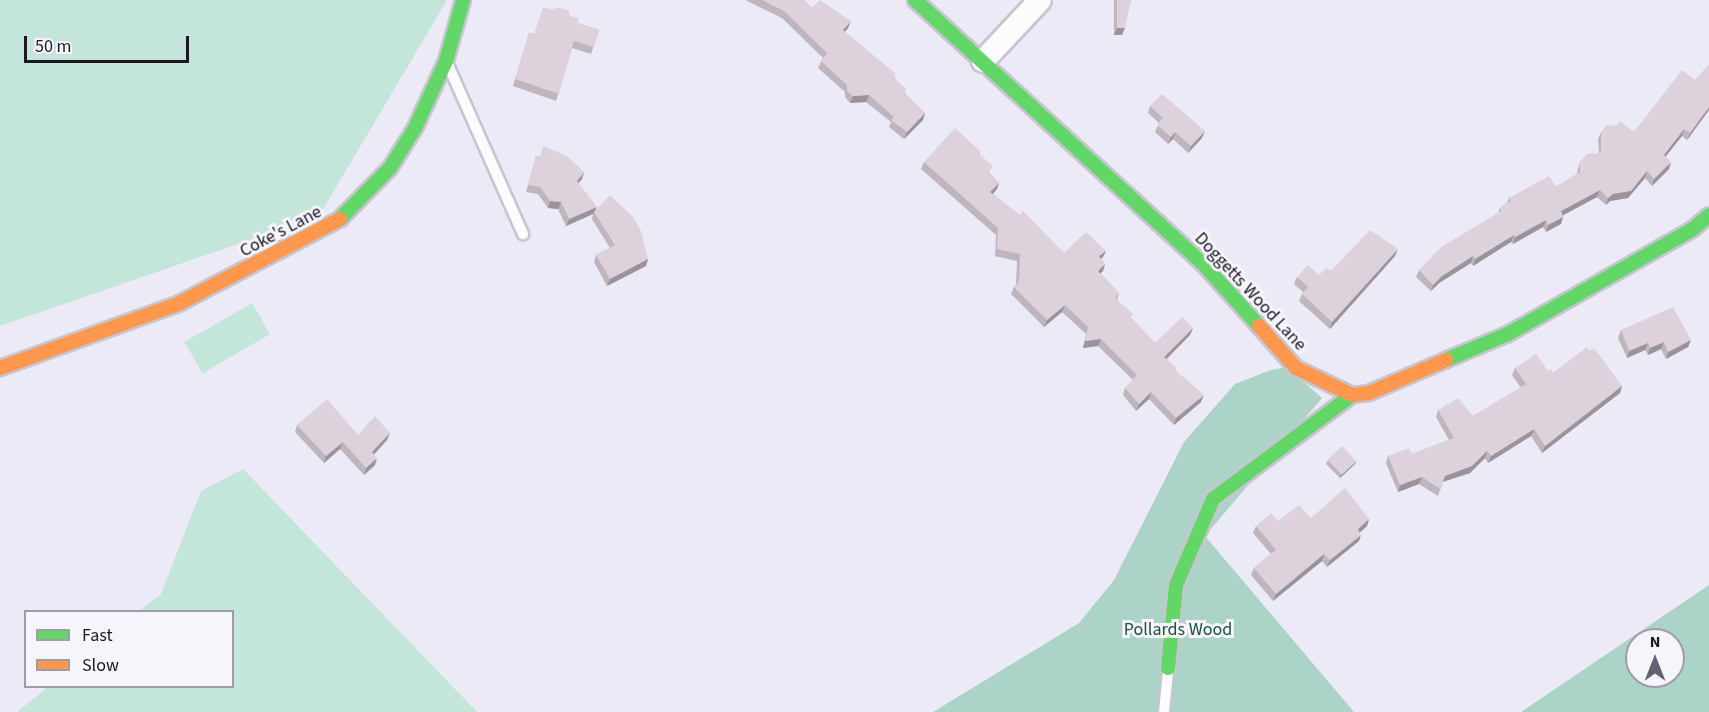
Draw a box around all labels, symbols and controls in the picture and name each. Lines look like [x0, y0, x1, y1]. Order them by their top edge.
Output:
scale bar [27, 24, 192, 62]
text: 50 m [35, 34, 71, 59]
street label: Coke's Lane [236, 201, 326, 263]
street label: Doggetts Wood Lane [1190, 228, 1310, 356]
legend [24, 610, 234, 688]
park label: Pollards Wood [1124, 619, 1232, 641]
text: Fast [82, 623, 113, 648]
north arrow [1625, 628, 1685, 688]
text: N [1650, 631, 1660, 653]
text: Slow [82, 653, 119, 678]

